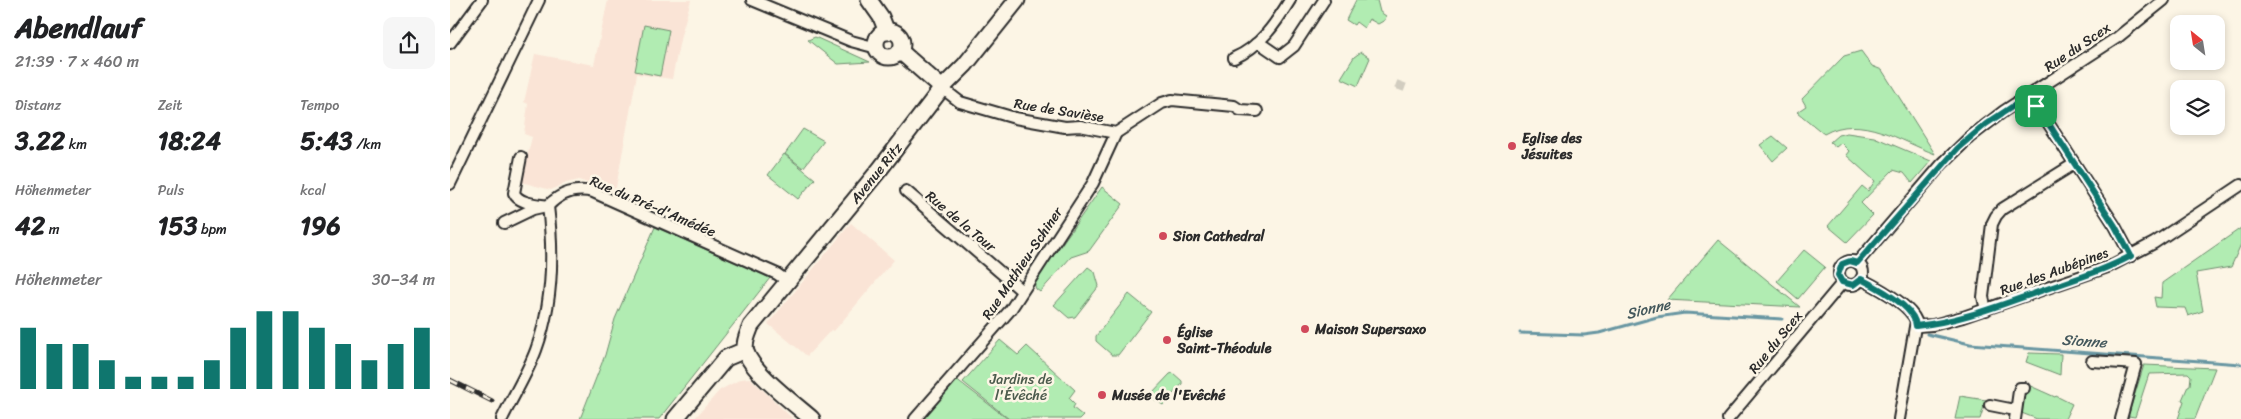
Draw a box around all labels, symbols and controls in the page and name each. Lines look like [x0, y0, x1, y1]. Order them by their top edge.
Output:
text: Abendlauf [15, 3, 142, 52]
street label: Rue du Scex [2039, 15, 2116, 79]
north arrow [2170, 15, 2225, 70]
map controls [2170, 15, 2225, 135]
button: share [383, 17, 435, 69]
text: 21:39 · 7 × 460 m [15, 47, 139, 76]
button: layers [2170, 80, 2225, 135]
pin [2015, 85, 2057, 127]
street label: Rue de Savièse [1012, 91, 1106, 130]
icon: arrive [2022, 92, 2050, 120]
text: Distanz [15, 93, 61, 118]
text: Zeit [158, 93, 182, 118]
text: Tempo [300, 93, 339, 118]
text: 3.22 [15, 118, 65, 163]
text: 18:24 [158, 118, 221, 163]
text: 5:43 [300, 118, 353, 163]
place label: Eglise des Jésuites [1521, 126, 1582, 167]
text: km [65, 132, 87, 157]
text: /km [353, 132, 381, 157]
street label: Avenue Ritz [843, 137, 909, 210]
marker: Eglise des Jésuites [1506, 140, 1518, 152]
street label: Rue du Pré-d'Amédée [586, 169, 720, 244]
text: Höhenmeter [15, 178, 91, 203]
text: Puls [158, 178, 184, 203]
text: kcal [300, 178, 326, 203]
street label: Rue de la Tour [920, 184, 1003, 259]
street label: Rue Mathieu-Schiner [975, 201, 1070, 325]
text: 42 [15, 203, 45, 248]
text: 153 [158, 203, 197, 248]
text: 196 [300, 203, 341, 248]
text: m [45, 217, 59, 242]
text: bpm [197, 217, 227, 242]
place label: Sion Cathedral [1172, 224, 1266, 249]
marker: Sion Cathedral [1157, 230, 1169, 242]
street label: Rue des Aubépines [1996, 240, 2112, 303]
text: Höhenmeter [15, 265, 101, 294]
text: 30–34 m [372, 265, 435, 294]
water label: Sionne [1623, 291, 1674, 327]
street label: Rue du Scex [1742, 304, 1809, 380]
place label: Maison Supersaxo [1314, 317, 1427, 342]
place label: Église Saint-Théodule [1176, 320, 1272, 361]
marker: Maison Supersaxo [1299, 323, 1311, 335]
water label: Sionne [2061, 326, 2109, 356]
marker: Église Saint-Théodule [1161, 334, 1173, 346]
park label: Jardins de l'Évêché [989, 367, 1052, 408]
place label: Musée de l'Evêché [1111, 383, 1226, 408]
marker: Musée de l'Evêché [1096, 389, 1108, 401]

